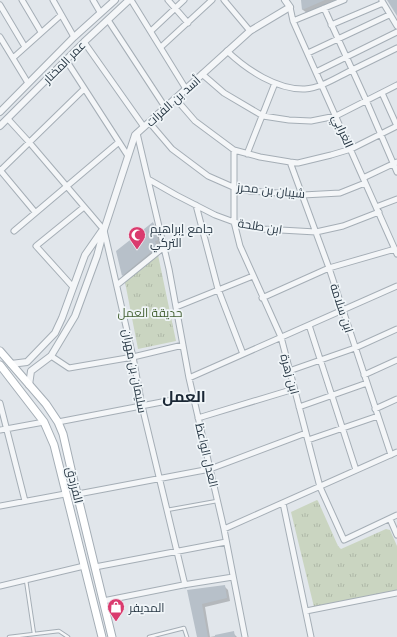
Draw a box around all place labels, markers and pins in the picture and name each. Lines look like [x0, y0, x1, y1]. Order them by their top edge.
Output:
place label: جامع إبراهيم التركي [150, 221, 213, 253]
mosque icon: جامع إبراهيم التركي [127, 225, 147, 250]
shop icon: المديفر [106, 597, 126, 622]
place label: المديفر [128, 600, 165, 615]

